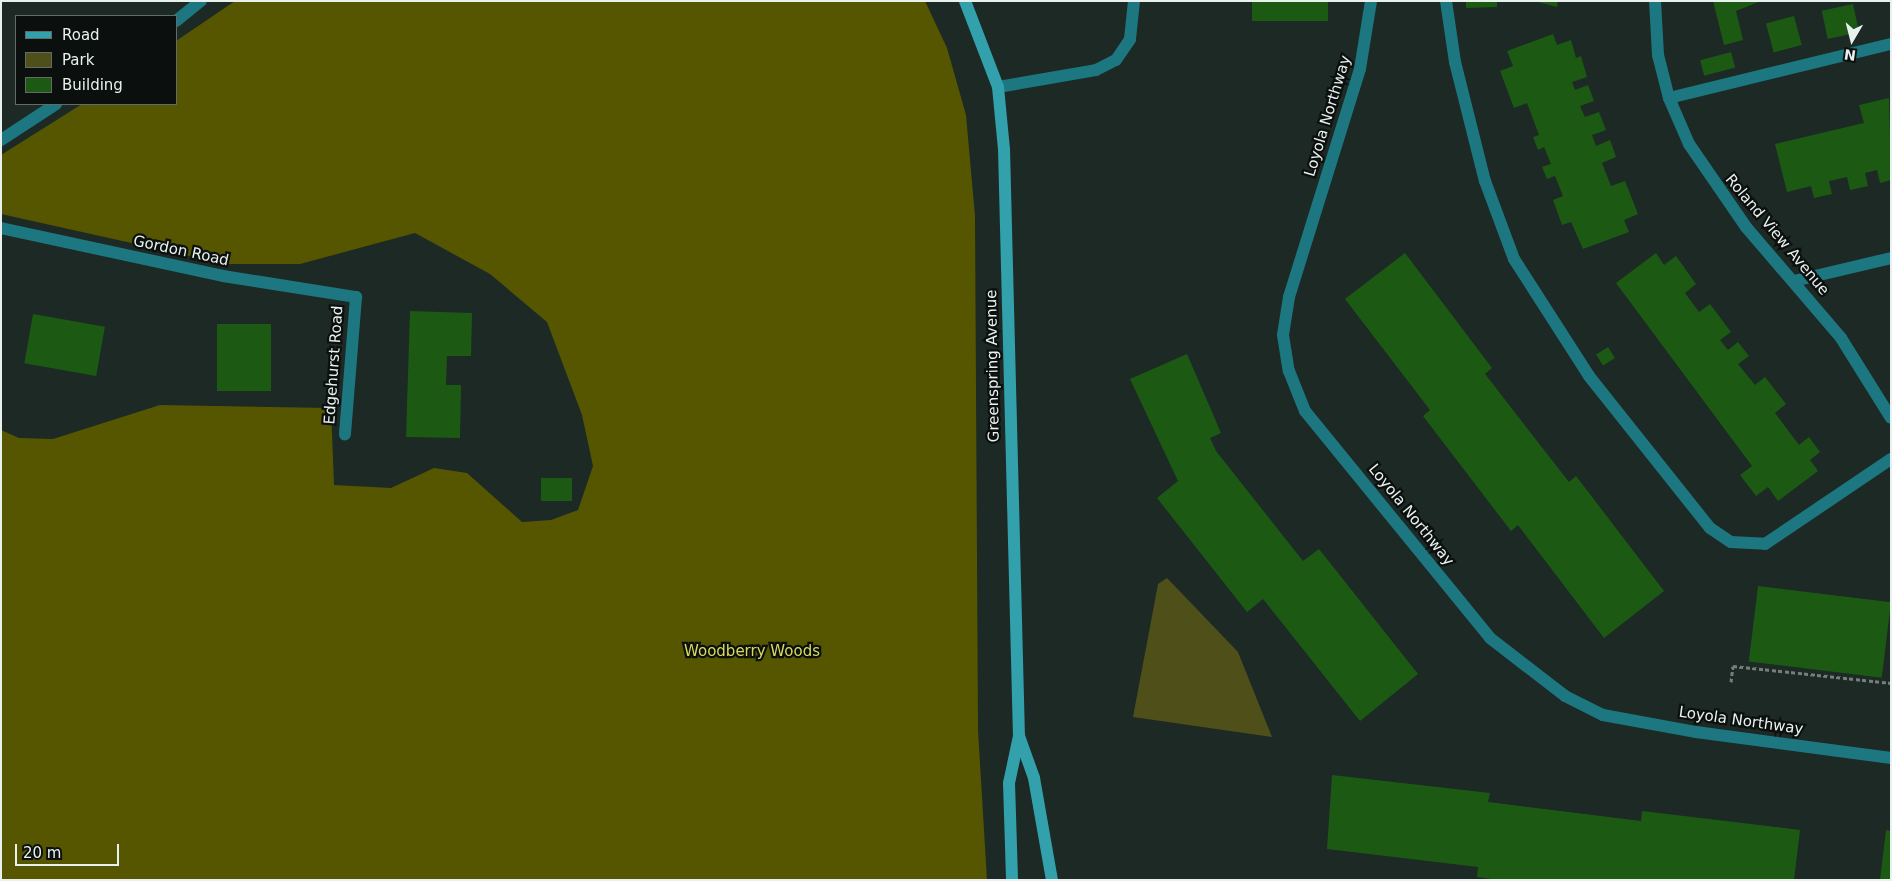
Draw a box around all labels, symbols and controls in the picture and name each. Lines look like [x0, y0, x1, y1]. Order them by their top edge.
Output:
legend [15, 15, 178, 105]
north arrow [1827, 15, 1877, 65]
text: Road [62, 26, 100, 44]
text: N [1843, 46, 1857, 64]
text: Park [62, 51, 94, 69]
street label: Loyola Northway [1301, 53, 1355, 179]
text: Building [62, 76, 123, 94]
street label: Roland View Avenue [1721, 171, 1833, 299]
street label: Gordon Road [132, 232, 230, 270]
street label: Greenspring Avenue [983, 290, 1003, 442]
street label: Edgehurst Road [321, 305, 347, 425]
street label: Loyola Northway [1364, 460, 1458, 570]
park label: Woodberry Woods [684, 643, 820, 661]
street label: Loyola Northway [1677, 703, 1805, 739]
scale bar [18, 834, 121, 866]
text: 20 m [23, 844, 61, 862]

